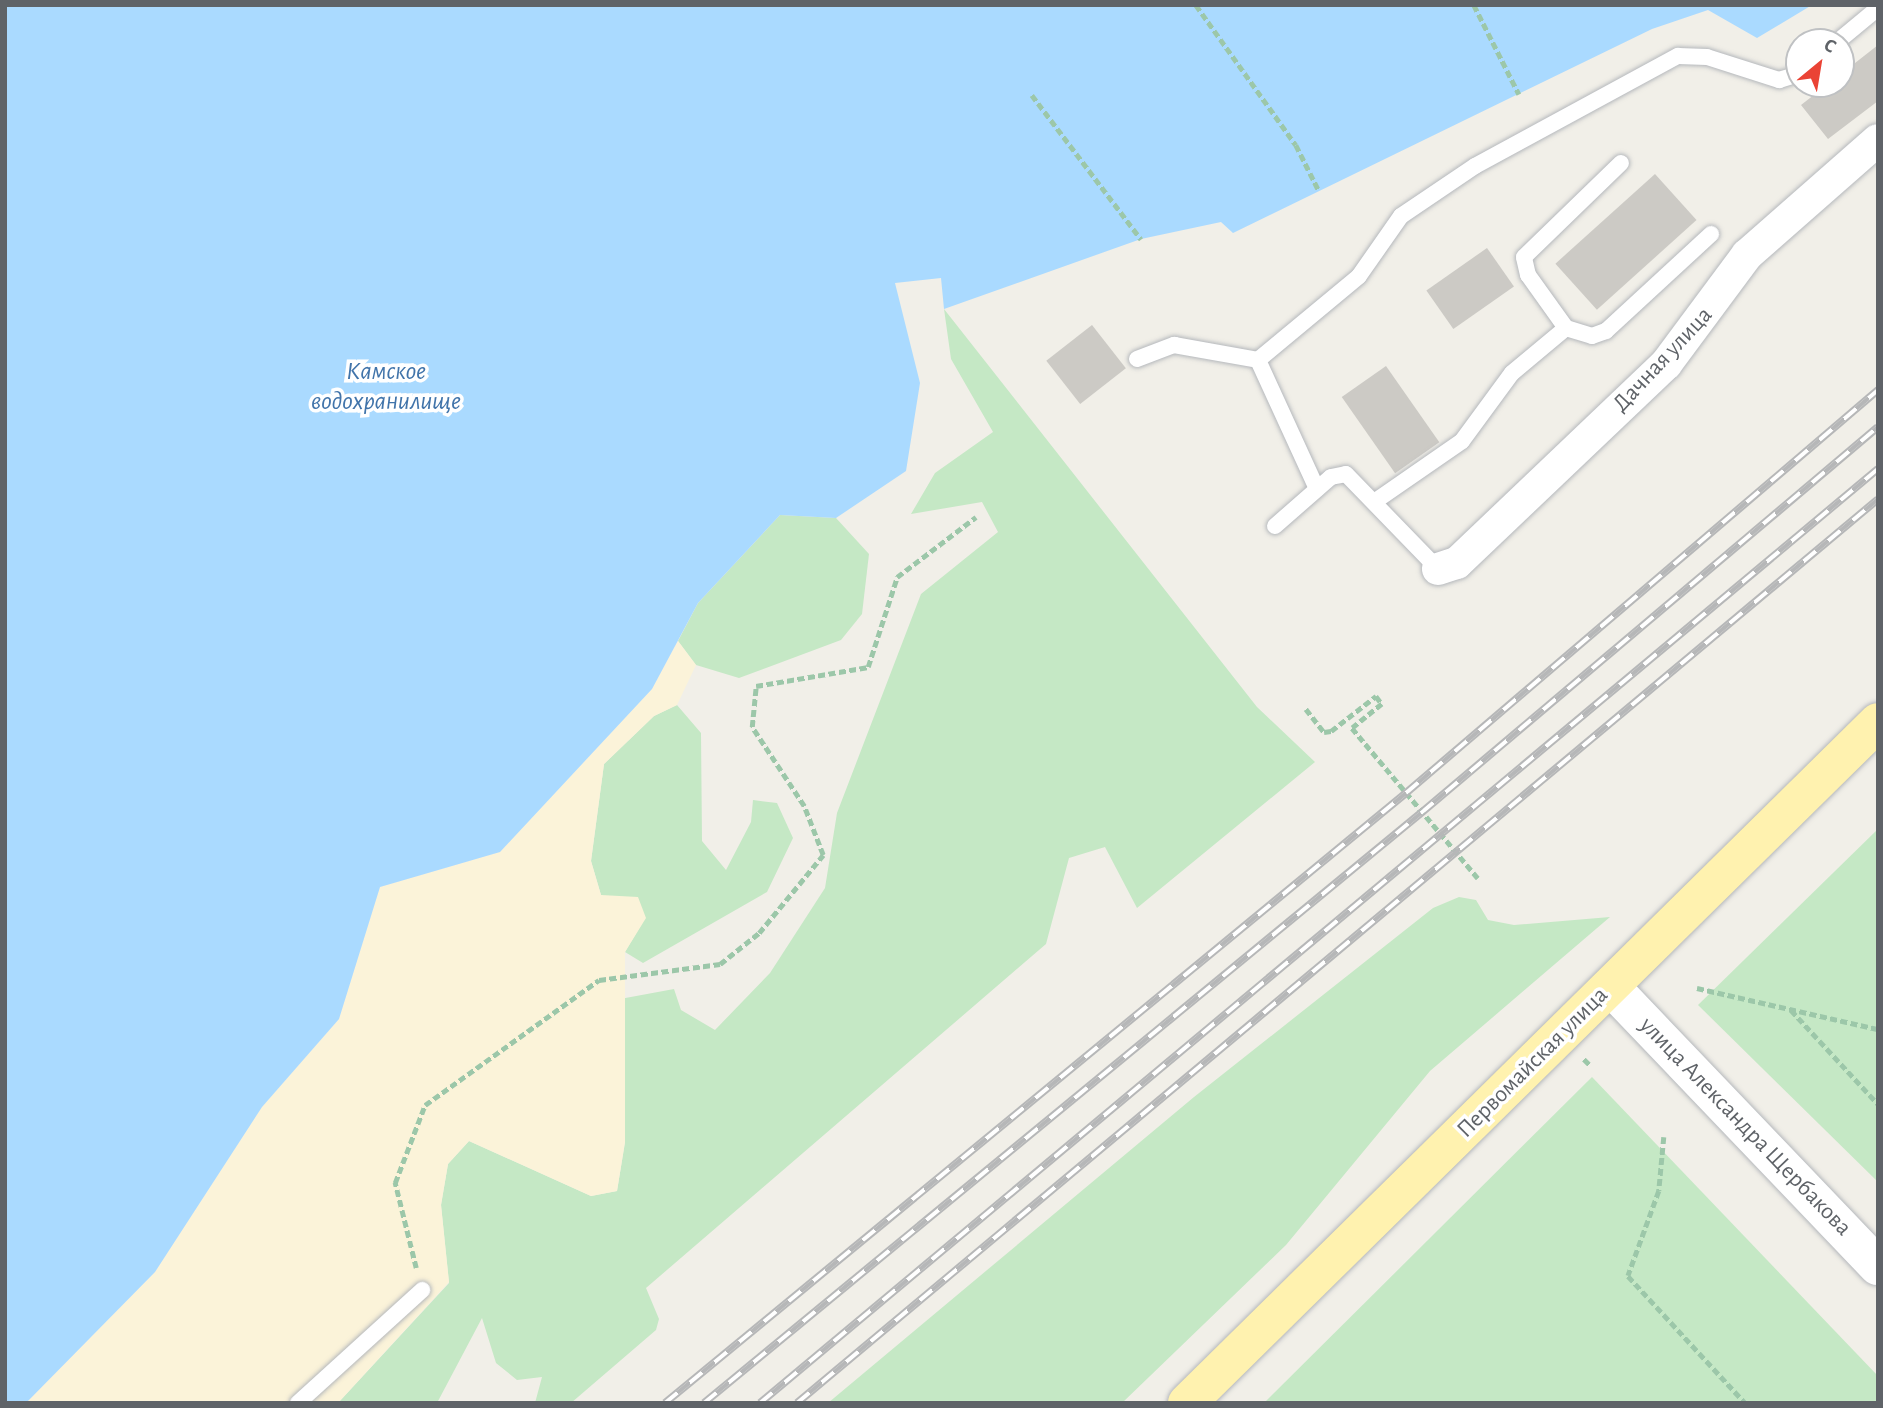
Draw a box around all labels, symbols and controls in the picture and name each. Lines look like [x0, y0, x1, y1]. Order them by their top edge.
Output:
north arrow [1785, 28, 1855, 98]
text: С [1820, 35, 1839, 57]
street label: Дачная улица [1607, 301, 1719, 419]
water label: Камское водохранилище [311, 356, 461, 418]
street label: Первомайская улица [1451, 981, 1615, 1145]
street label: улица Александра Щербакова [1633, 1012, 1857, 1242]

